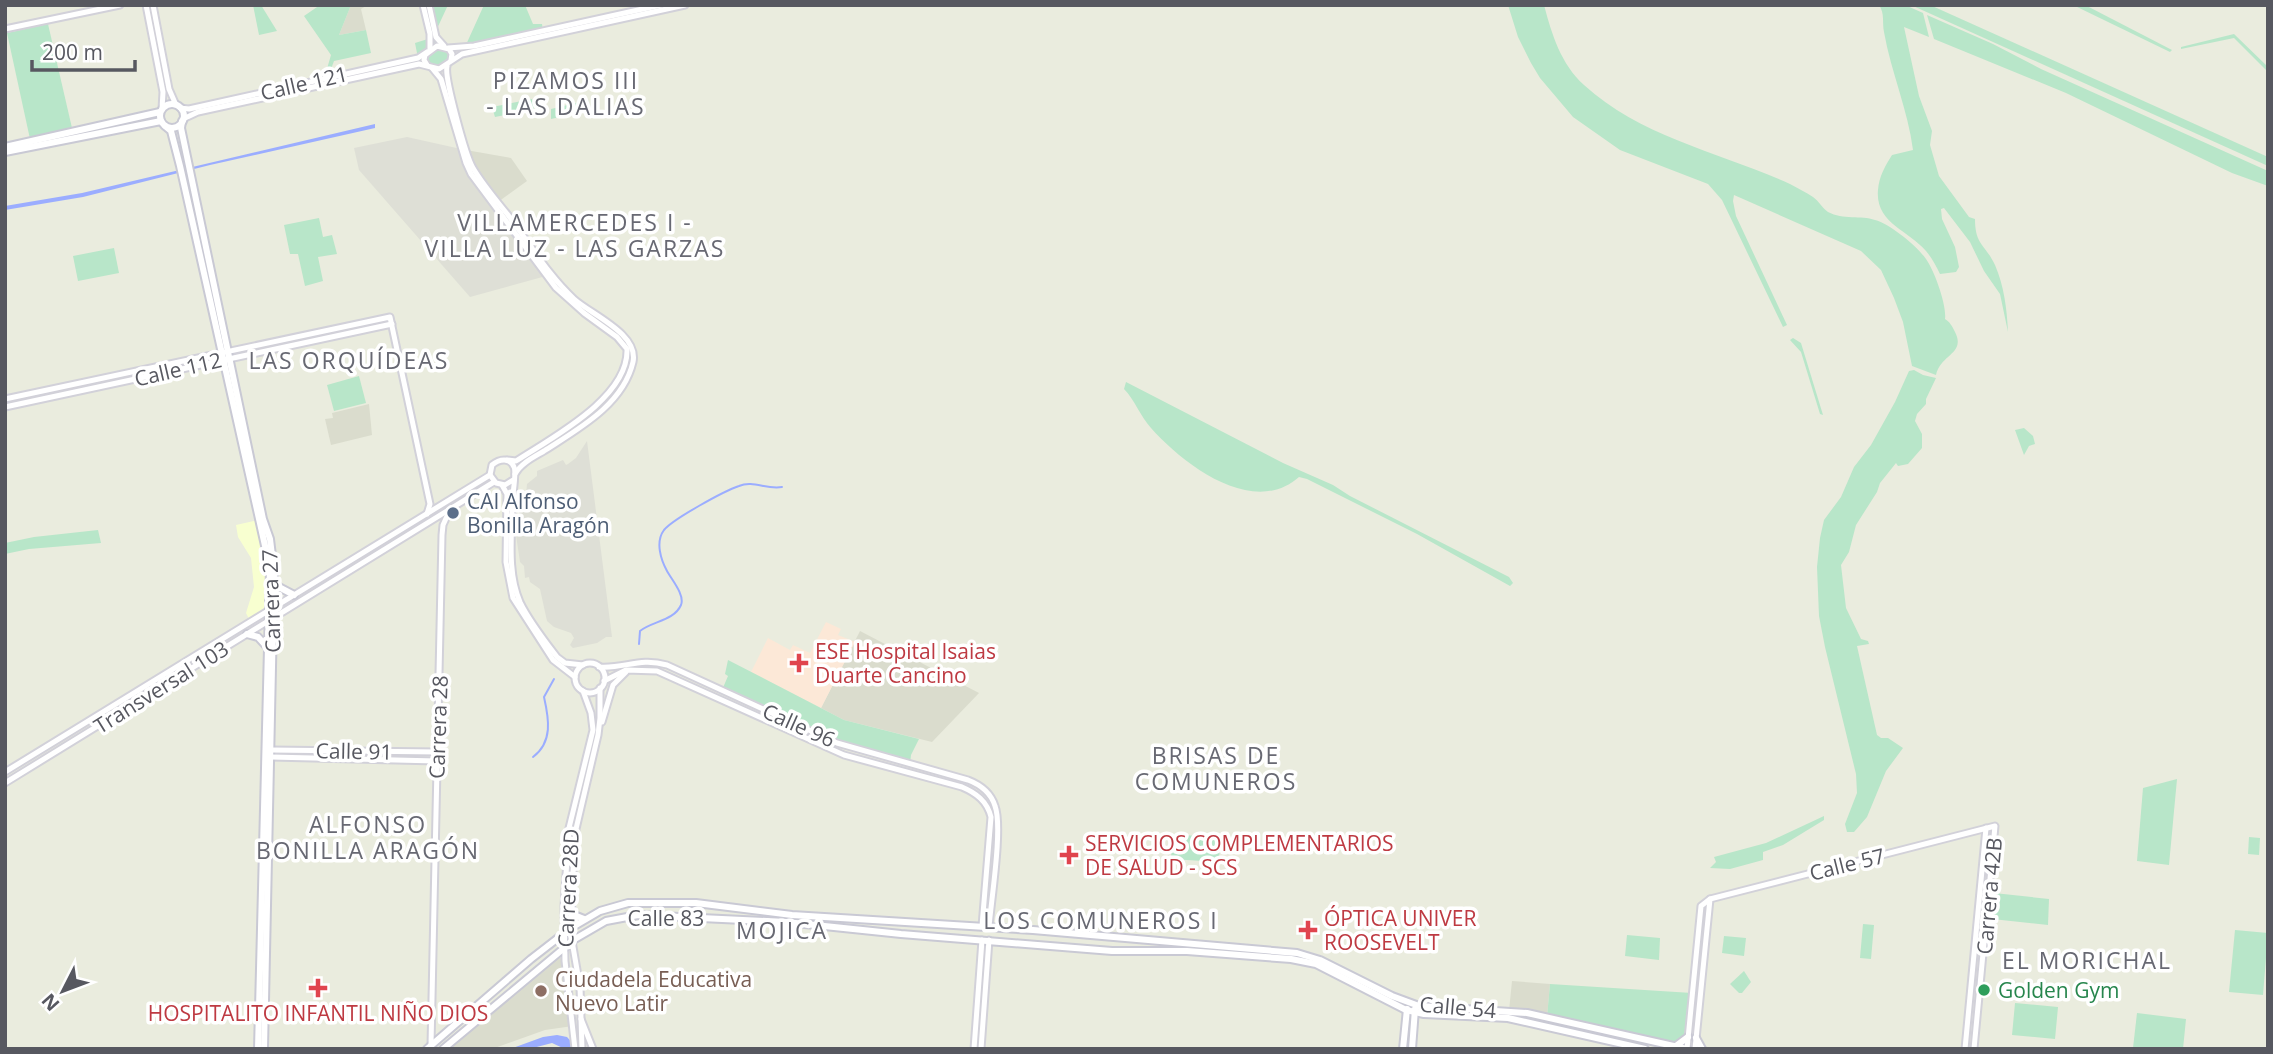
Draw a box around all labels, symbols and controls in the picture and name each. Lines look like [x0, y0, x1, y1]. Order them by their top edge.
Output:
scale bar [32, 28, 135, 72]
text: 200 m [42, 38, 103, 66]
street label: Calle 121 [258, 59, 350, 107]
district label: PIZAMOS III - LAS DALIAS [486, 64, 646, 122]
district label: VILLAMERCEDES I - VILLA LUZ - LAS GARZAS [425, 206, 725, 264]
district label: LAS ORQUÍDEAS [249, 344, 449, 376]
street label: Calle 112 [132, 345, 224, 393]
place label: CAI Alfonso Bonilla Aragón [467, 487, 610, 539]
marker: CAI Alfonso Bonilla Aragón [445, 505, 461, 521]
street label: Carrera 27 [255, 549, 287, 653]
street label: Transversal 103 [88, 634, 234, 740]
place label: ESE Hospital Isaias Duarte Cancino [815, 637, 996, 689]
marker: ESE Hospital Isaias Duarte Cancino [789, 653, 809, 673]
street label: Carrera 28 [422, 675, 454, 779]
street label: Calle 96 [758, 697, 840, 753]
street label: Calle 91 [315, 736, 393, 766]
district label: BRISAS DE COMUNEROS [1135, 739, 1297, 797]
district label: ALFONSO BONILLA ARAGÓN [256, 808, 480, 866]
street label: Carrera 28D [551, 828, 585, 948]
place label: SERVICIOS COMPLEMENTARIOS DE SALUD - SCS [1085, 829, 1394, 881]
street label: Carrera 42B [1970, 836, 2008, 956]
street label: Calle 57 [1806, 841, 1888, 887]
marker: SERVICIOS COMPLEMENTARIOS DE SALUD - SCS [1059, 845, 1079, 865]
street label: Calle 83 [628, 904, 704, 932]
district label: LOS COMUNEROS I [983, 904, 1219, 936]
place label: ÓPTICA UNIVER ROOSEVELT [1324, 904, 1477, 956]
district label: MOJICA [736, 914, 828, 946]
marker: ÓPTICA UNIVER ROOSEVELT [1298, 920, 1318, 940]
district label: EL MORICHAL [2002, 944, 2172, 976]
north arrow [28, 956, 98, 1026]
place label: Ciudadela Educativa Nuevo Latir [555, 965, 752, 1017]
place label: Golden Gym [1998, 976, 2119, 1004]
marker: HOSPITALITO INFANTIL NIÑO DIOS [308, 978, 328, 998]
marker: Golden Gym [1976, 982, 1992, 998]
marker: Ciudadela Educativa Nuevo Latir [533, 983, 549, 999]
text: N [36, 988, 65, 1017]
street label: Calle 54 [1419, 990, 1497, 1024]
place label: HOSPITALITO INFANTIL NIÑO DIOS [148, 999, 488, 1027]

